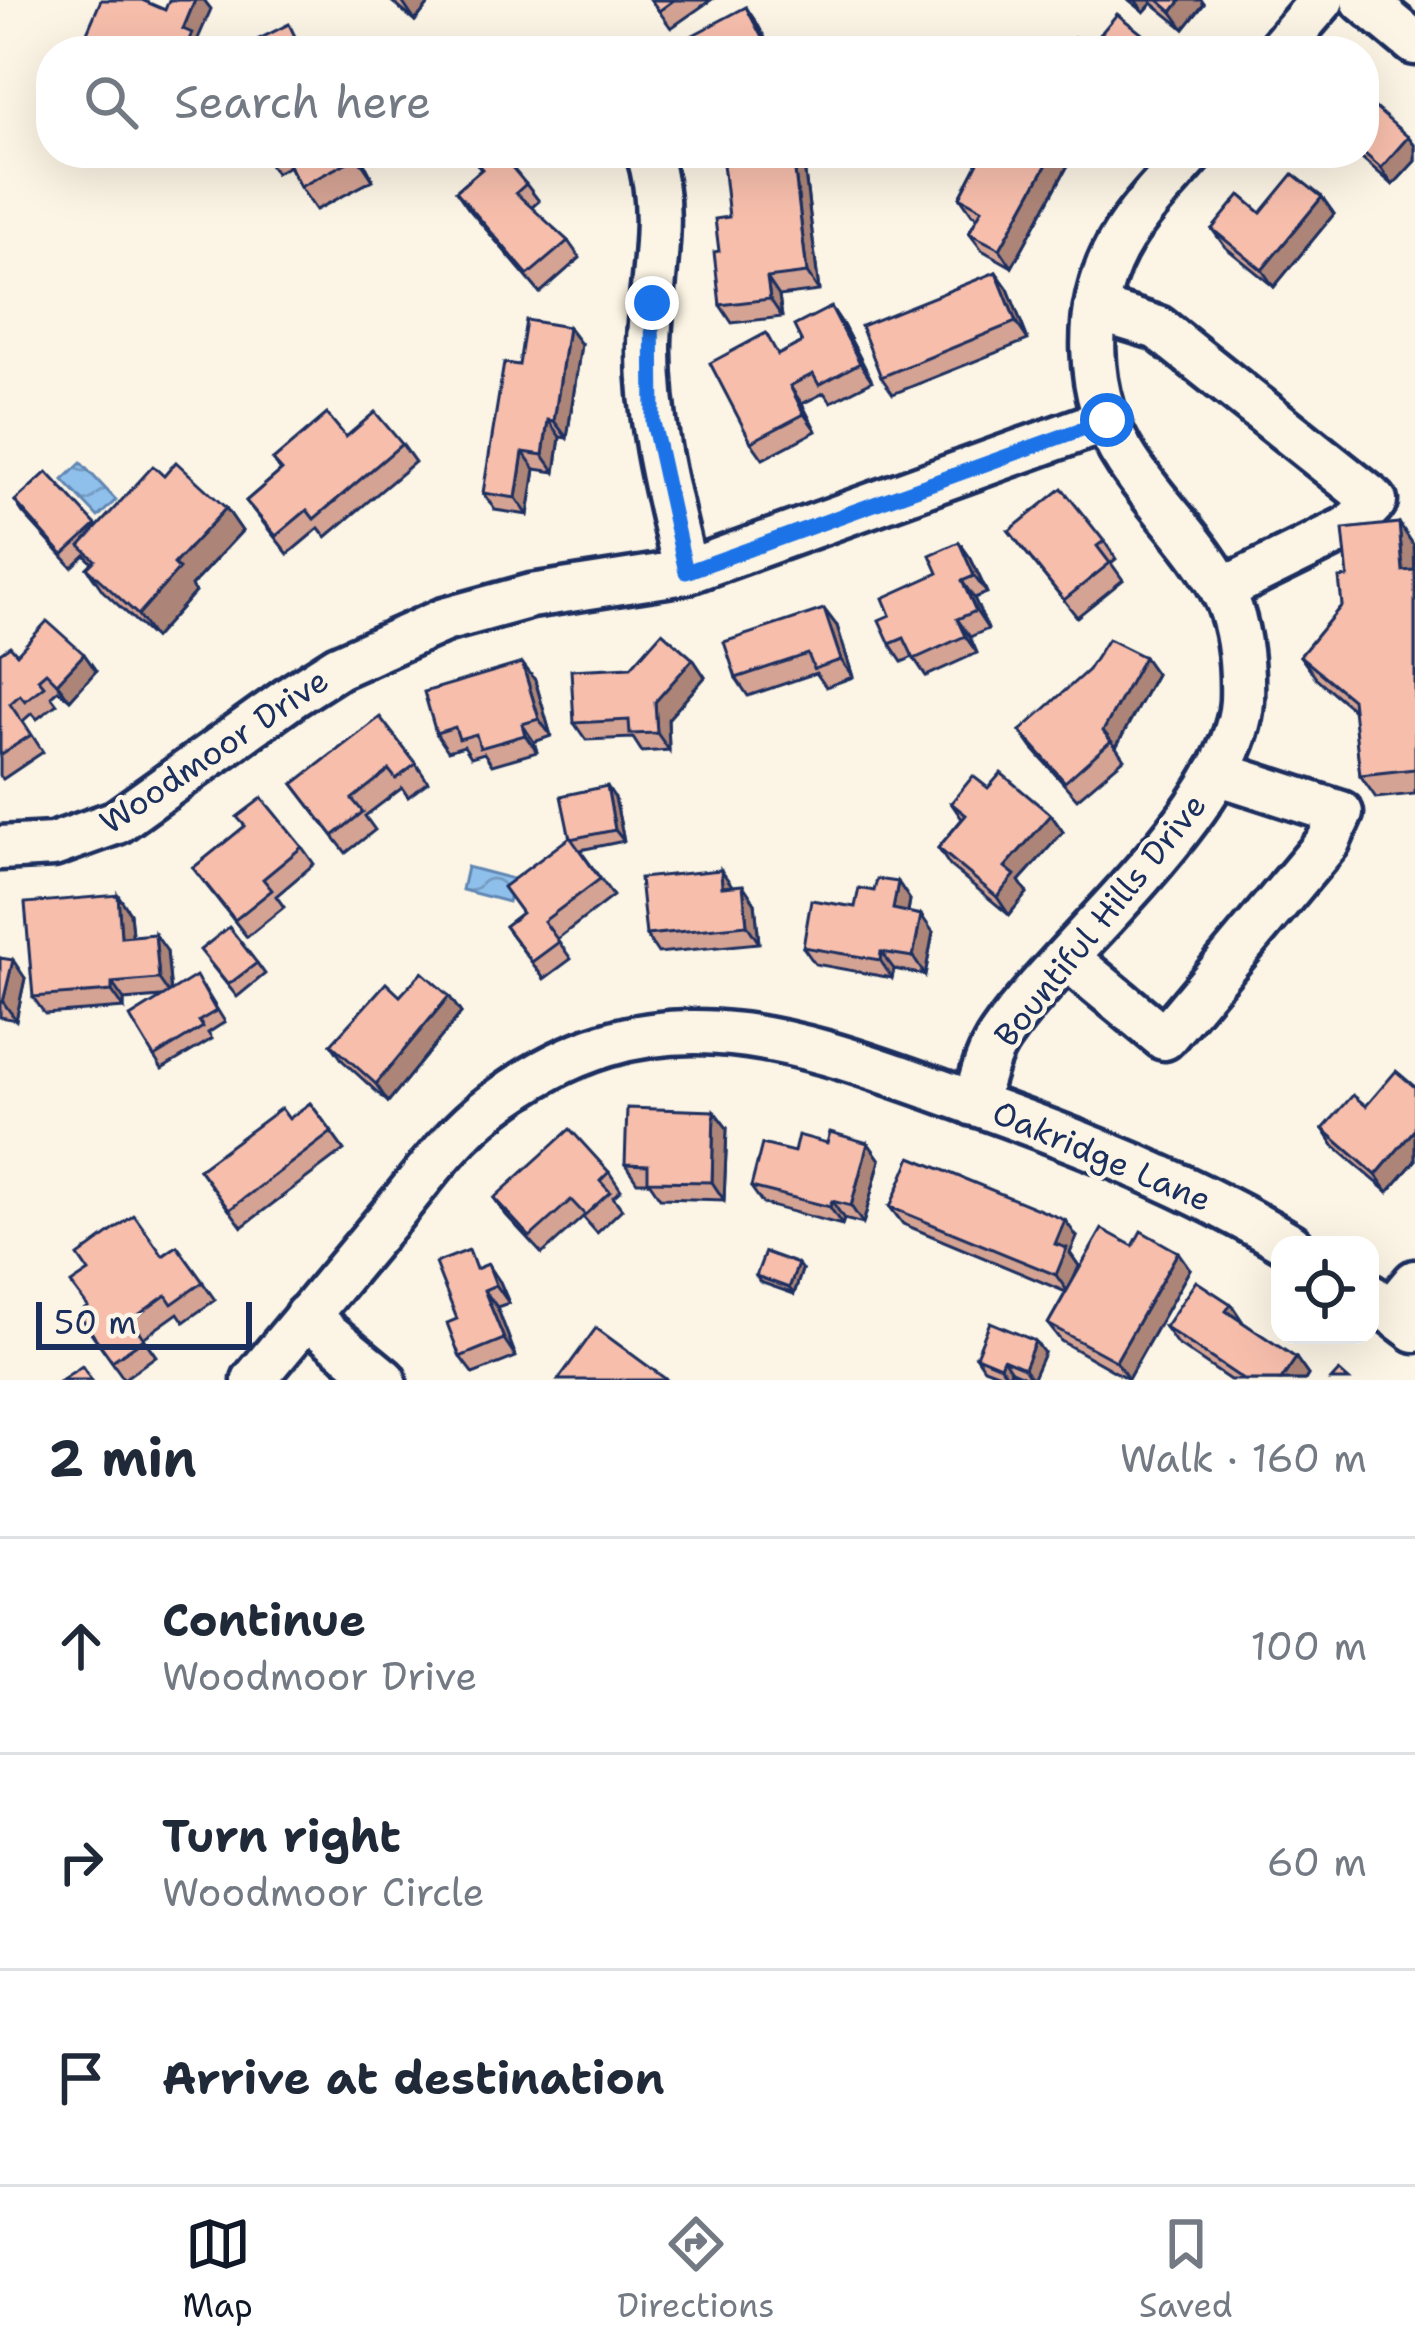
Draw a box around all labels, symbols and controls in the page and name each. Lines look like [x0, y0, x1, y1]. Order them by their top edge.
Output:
search box [36, 36, 1379, 168]
icon: search [78, 69, 144, 135]
text: Search here [174, 72, 431, 132]
route end [625, 276, 679, 330]
route start [1080, 393, 1134, 447]
street label: Woodmoor Drive [91, 658, 337, 844]
street label: Bountiful Hills Drive [984, 784, 1216, 1056]
street label: Oakridge Lane [986, 1090, 1218, 1222]
map controls [1271, 1236, 1379, 1344]
button: locate [1271, 1236, 1379, 1344]
scale bar [36, 1296, 252, 1349]
text: 50 m [54, 1300, 137, 1345]
text: 2 min [48, 1424, 197, 1492]
text: Walk · 160 m [1120, 1432, 1367, 1484]
text: Continue [162, 1590, 366, 1650]
icon: ahead [48, 1613, 114, 1679]
text: 100 m [1251, 1620, 1367, 1672]
text: Woodmoor Drive [162, 1650, 477, 1702]
text: Turn right [162, 1806, 401, 1866]
icon: right [48, 1829, 114, 1895]
text: 60 m [1267, 1836, 1367, 1888]
text: Woodmoor Circle [162, 1866, 484, 1918]
icon: arrive [48, 2045, 114, 2111]
text: Arrive at destination [162, 2048, 665, 2108]
tab: Map [182, 2211, 253, 2328]
tab: Directions [617, 2211, 775, 2328]
tab: Saved [1139, 2211, 1233, 2328]

